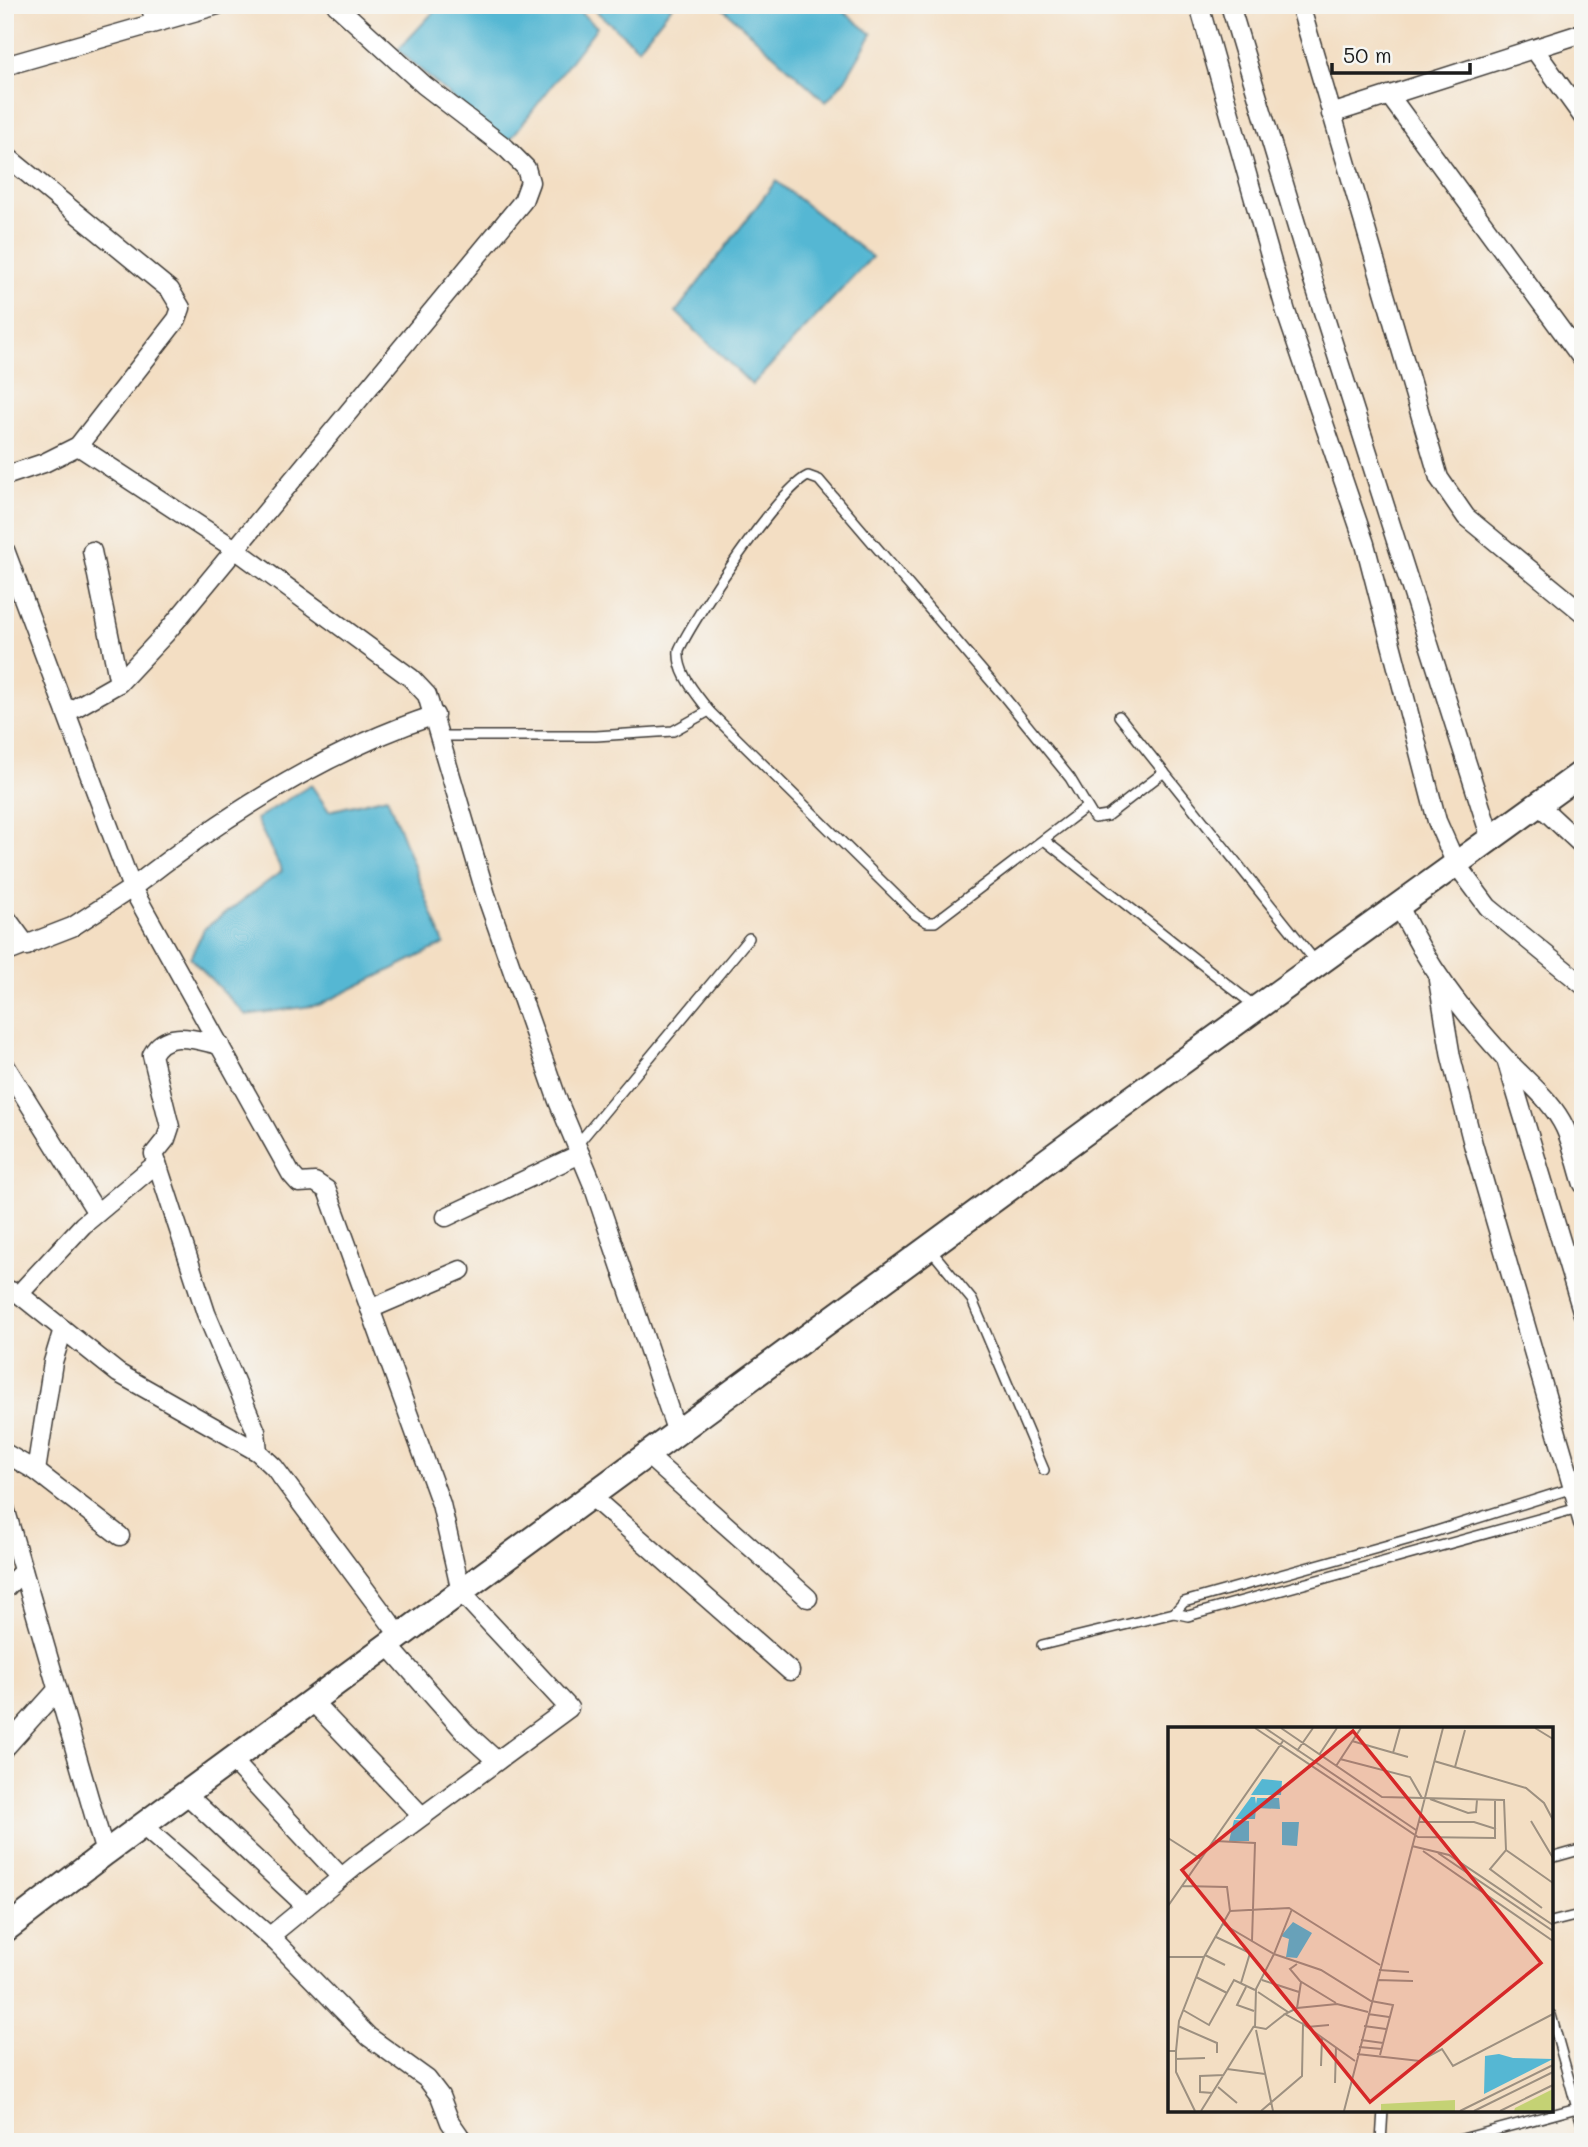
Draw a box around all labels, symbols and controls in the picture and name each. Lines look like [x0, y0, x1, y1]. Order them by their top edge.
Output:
scale bar [1332, 32, 1471, 76]
text: 50 m [1343, 41, 1392, 68]
inset map [1168, 1727, 1553, 2112]

